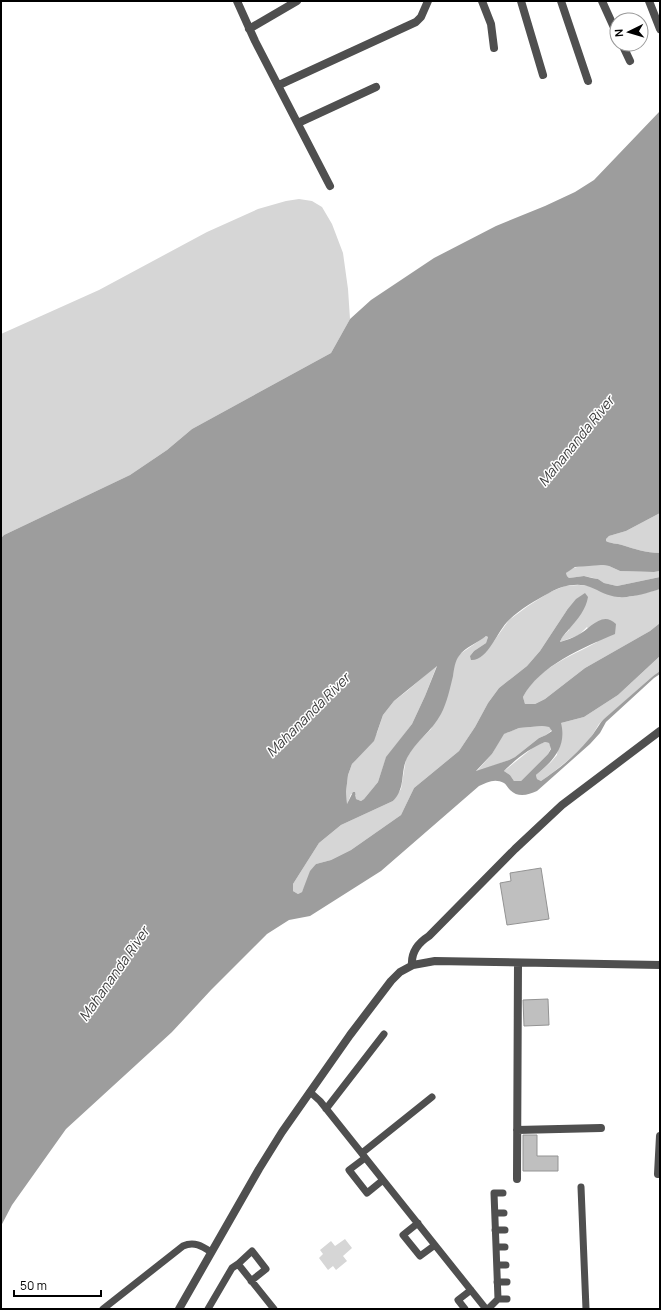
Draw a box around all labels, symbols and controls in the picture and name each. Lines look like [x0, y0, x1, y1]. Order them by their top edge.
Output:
north arrow [609, 12, 649, 52]
text: N [611, 28, 626, 38]
water label: Mahananda River [533, 390, 619, 490]
water label: Mahananda River [262, 667, 355, 761]
water label: Mahananda River [74, 921, 154, 1025]
scale bar [14, 1272, 101, 1298]
text: 50 m [20, 1277, 47, 1294]

